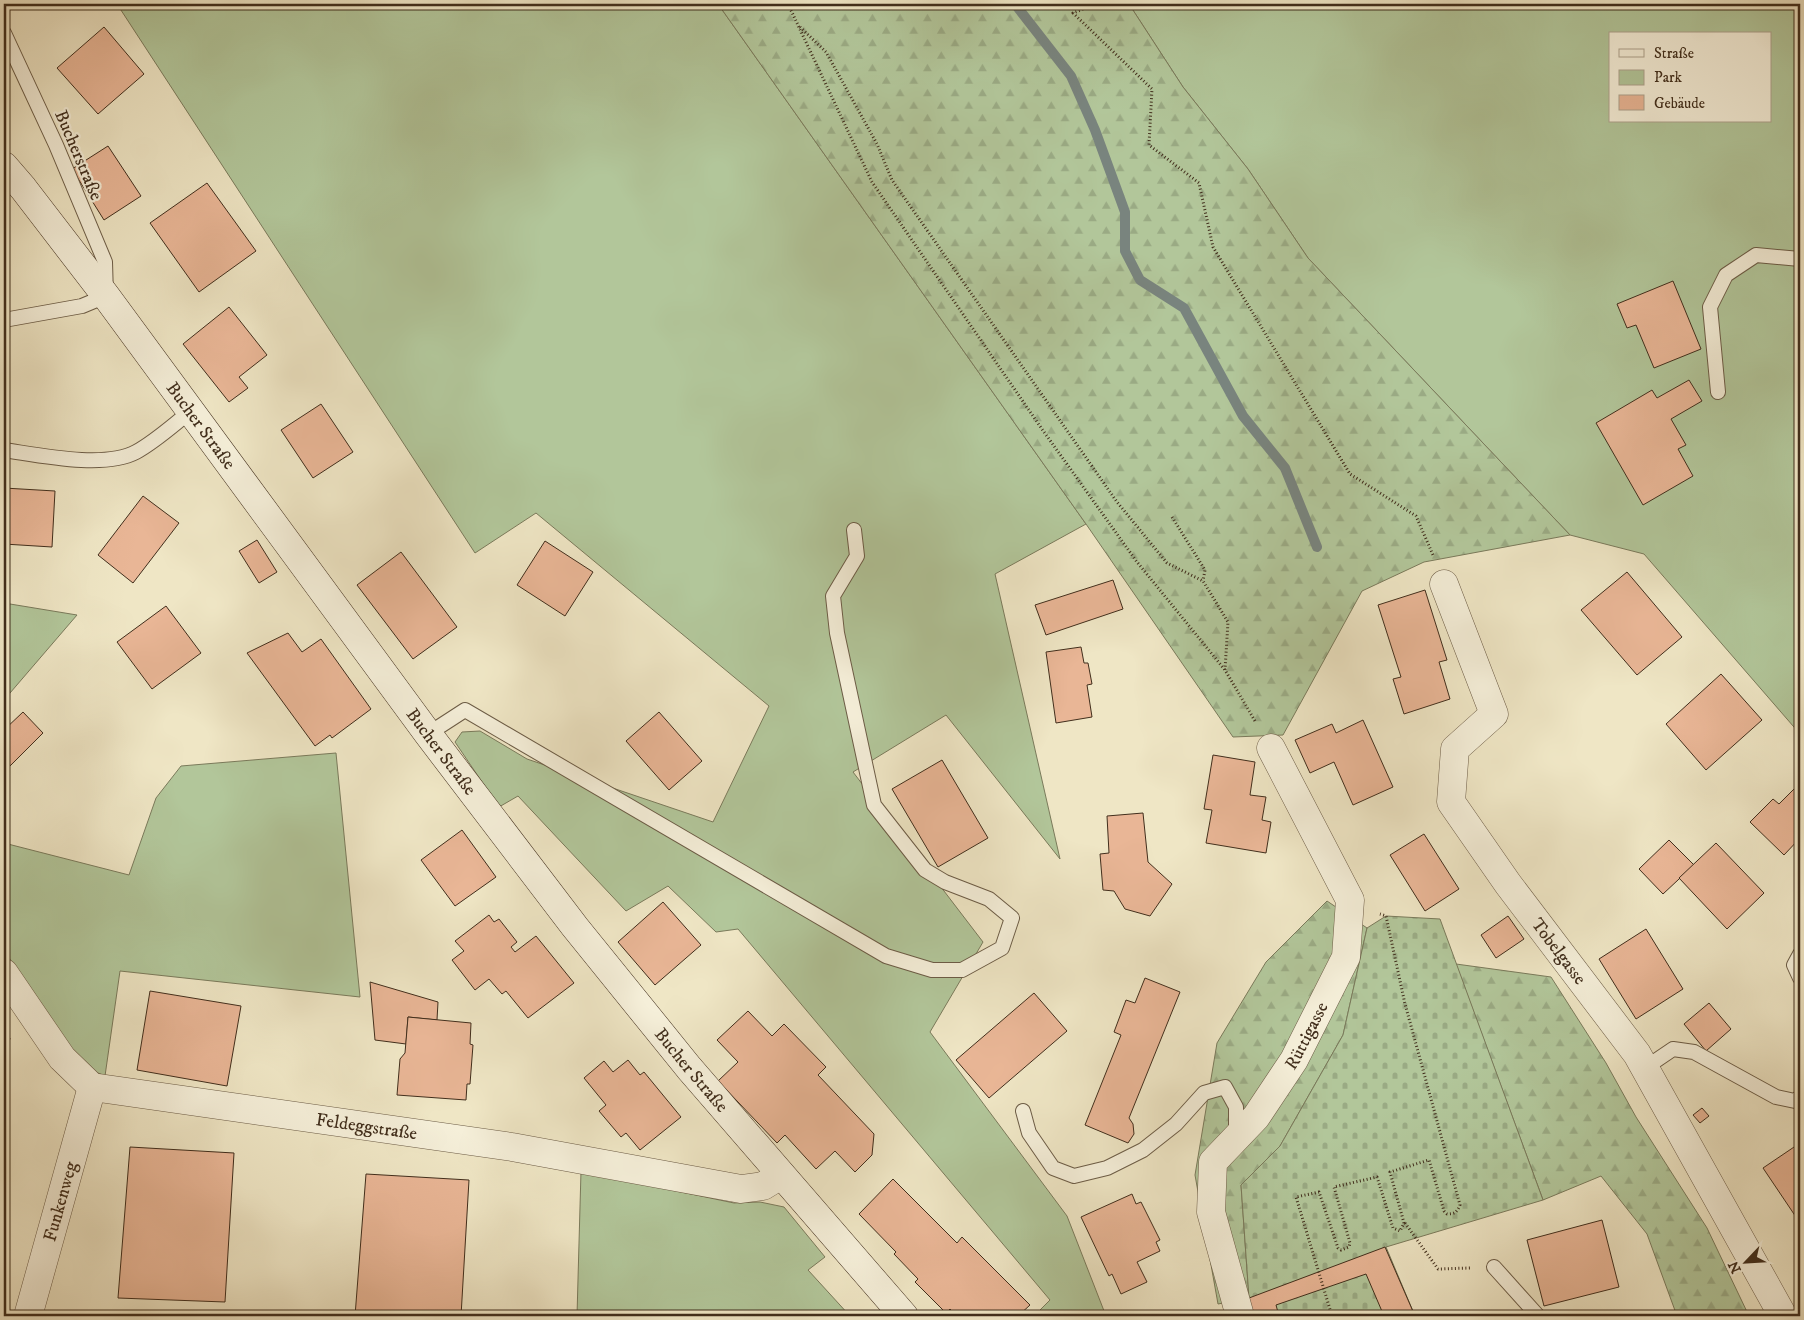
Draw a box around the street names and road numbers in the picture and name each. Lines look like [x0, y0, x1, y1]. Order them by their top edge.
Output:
street label: Bucherstraße [49, 107, 107, 204]
street label: Bucher Straße [161, 378, 240, 474]
street label: Bucher Straße [401, 704, 481, 800]
street label: Tobelgasse [1526, 914, 1590, 989]
street label: Rüttigasse [1281, 999, 1333, 1074]
street label: Bucher Straße [649, 1024, 732, 1117]
street label: Feldeggstraße [314, 1109, 418, 1145]
street label: Funkenweg [39, 1159, 83, 1244]

